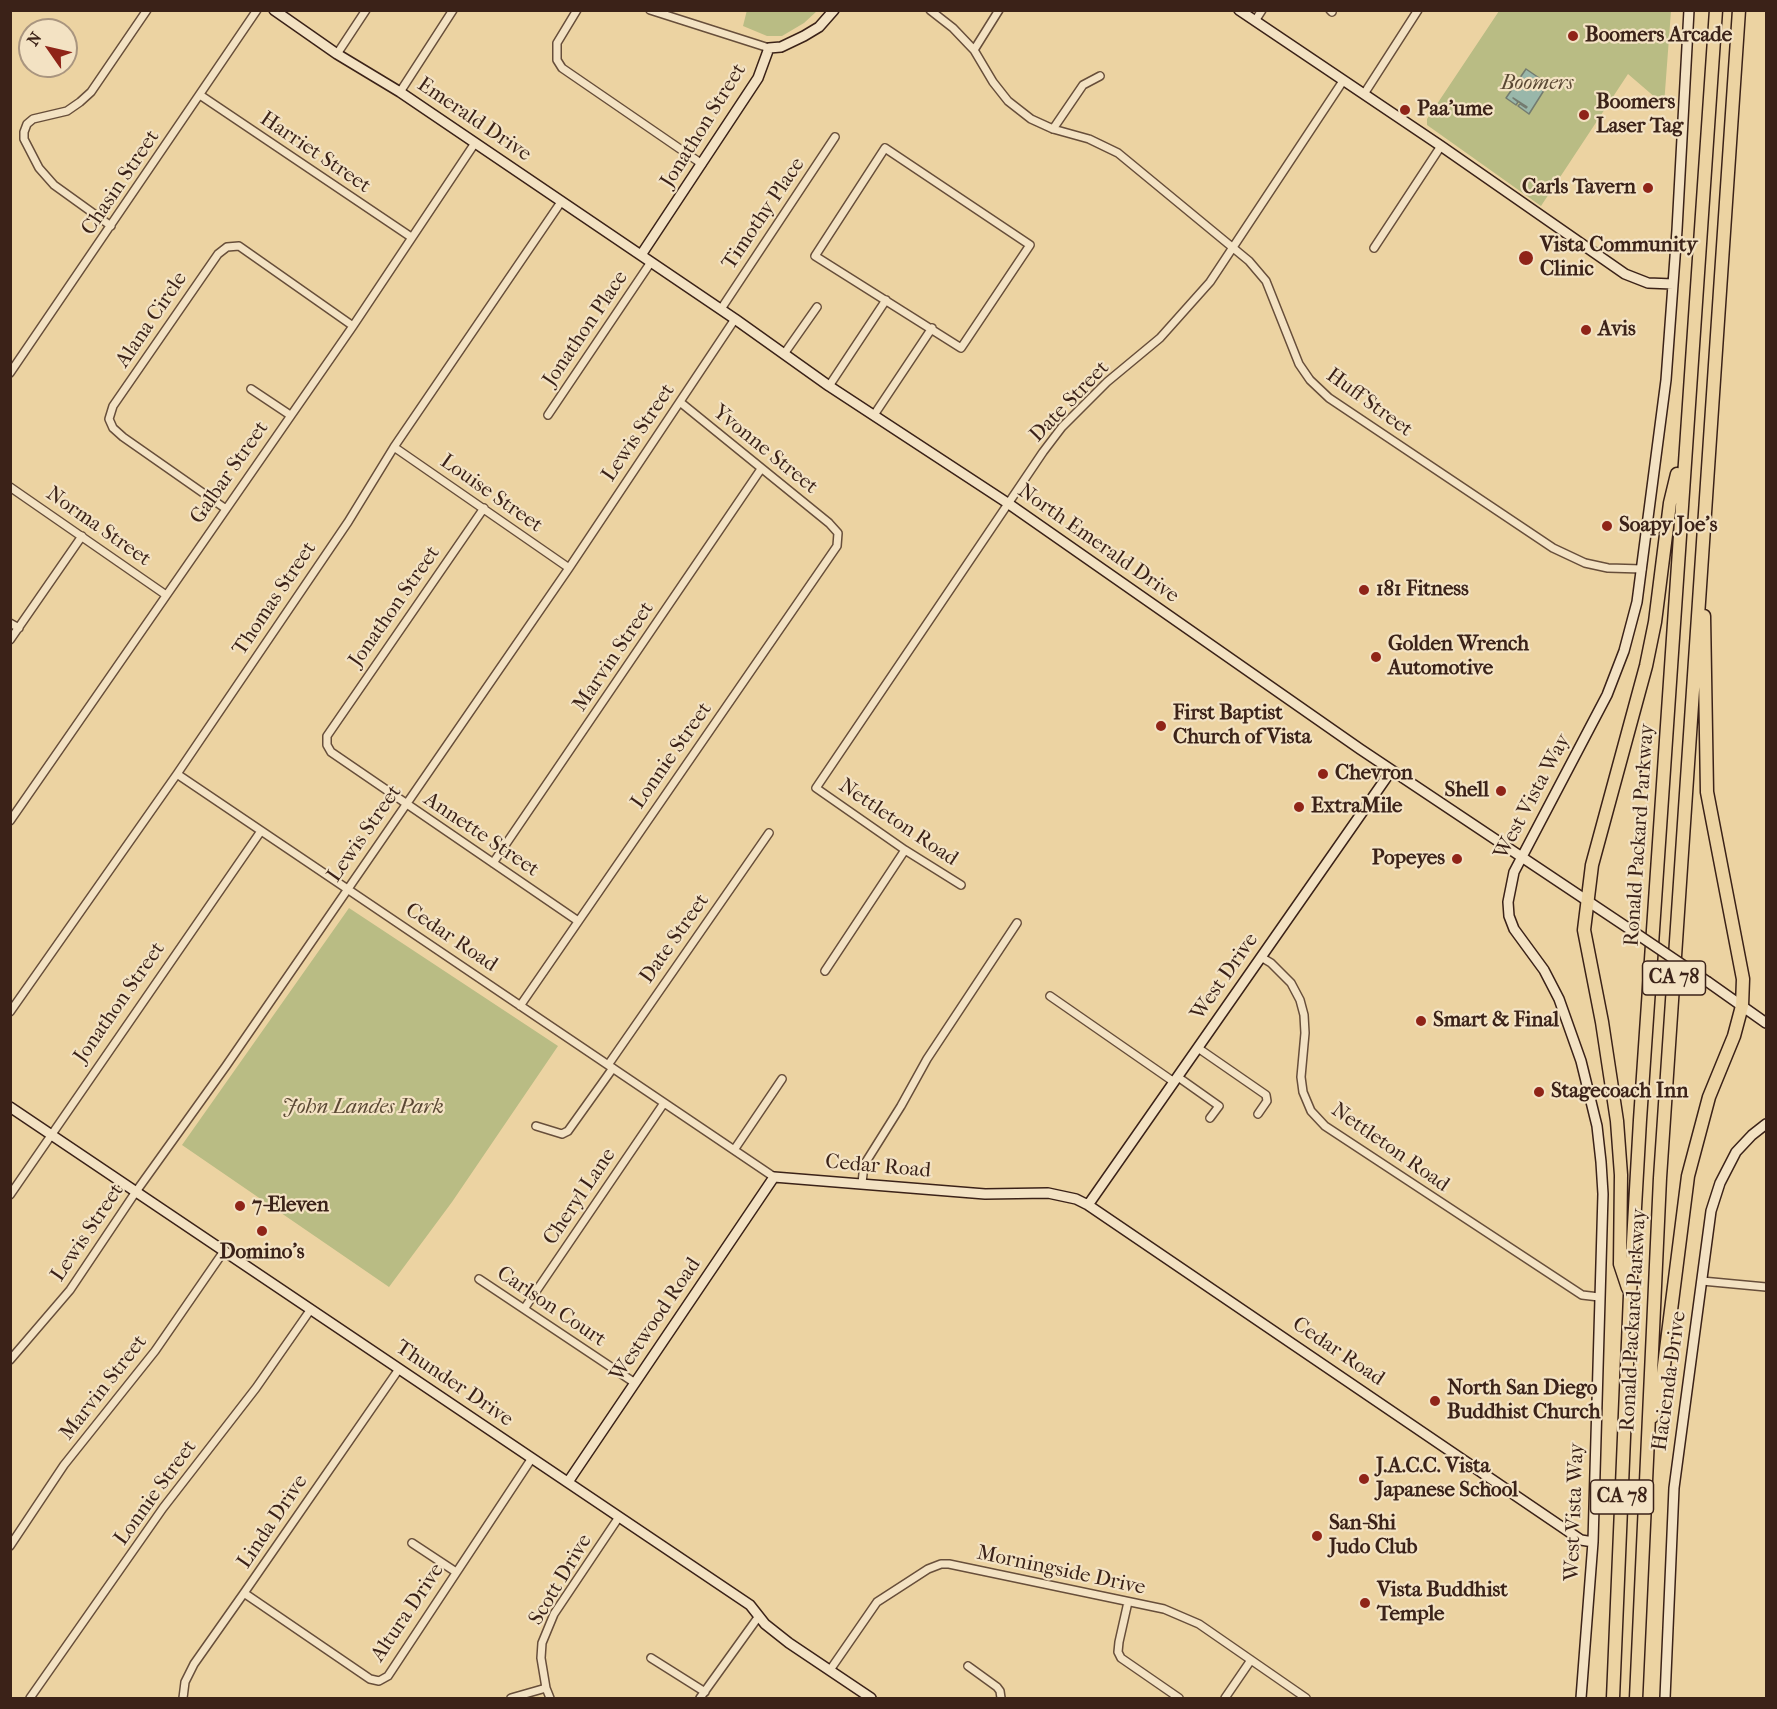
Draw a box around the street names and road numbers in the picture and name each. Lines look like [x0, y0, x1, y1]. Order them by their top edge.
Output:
street label: Jonathon Street [656, 59, 752, 193]
street label: Emerald Drive [412, 73, 536, 167]
street label: Harriet Street [255, 107, 375, 199]
street label: Chasin Street [77, 126, 165, 240]
street label: Timothy Place [717, 153, 811, 275]
street label: Jonathon Place [538, 266, 634, 392]
street label: Alana Circle [111, 267, 193, 373]
street label: Date Street [1025, 356, 1115, 448]
street label: Huff Street [1321, 363, 1417, 443]
street label: Lewis Street [597, 379, 681, 487]
street label: Yvonne Street [707, 400, 823, 500]
street label: Galbar Street [185, 417, 275, 529]
street label: Louise Street [435, 449, 547, 539]
street label: North Emerald Drive [1013, 479, 1183, 609]
street label: Norma Street [41, 482, 155, 572]
street label: Thomas Street [228, 537, 322, 661]
street label: Jonathon Street [344, 542, 446, 672]
street label: Marvin Street [568, 597, 660, 717]
street label: Lonnie Street [626, 698, 718, 814]
street label: Ronald Packard Parkway [1620, 723, 1660, 947]
street label: West Vista Way [1489, 730, 1577, 864]
street label: Nettleton Road [834, 774, 962, 872]
street label: Lewis Street [322, 781, 408, 887]
street label: Annette Street [419, 787, 543, 883]
street label: Date Street [635, 889, 715, 989]
street label: Cedar Road [400, 898, 502, 978]
street label: West Drive [1186, 929, 1264, 1025]
street label: Jonathon Street [69, 938, 171, 1068]
road number: CA 78 [1642, 961, 1706, 995]
street label: Nettleton Road [1326, 1098, 1454, 1198]
street label: Cheryl Lane [538, 1144, 622, 1250]
street label: Cedar Road [824, 1150, 932, 1184]
street label: Lewis Street [46, 1179, 130, 1287]
street label: Ronald Packard Parkway [1616, 1208, 1652, 1432]
street label: Westwood Road [605, 1253, 707, 1387]
street label: Carlson Court [492, 1261, 610, 1353]
street label: Hacienda Drive [1648, 1309, 1692, 1453]
street label: Cedar Road [1287, 1312, 1389, 1392]
street label: Marvin Street [55, 1330, 153, 1446]
street label: Thunder Drive [390, 1335, 518, 1433]
street label: Lonnie Street [109, 1435, 203, 1551]
street label: West Vista Way [1560, 1442, 1590, 1582]
street label: Linda Drive [232, 1470, 314, 1574]
road number: CA 78 [1590, 1480, 1654, 1514]
street label: Scott Drive [524, 1530, 598, 1630]
street label: Morningside Drive [974, 1541, 1148, 1601]
street label: Altura Drive [366, 1559, 450, 1667]

